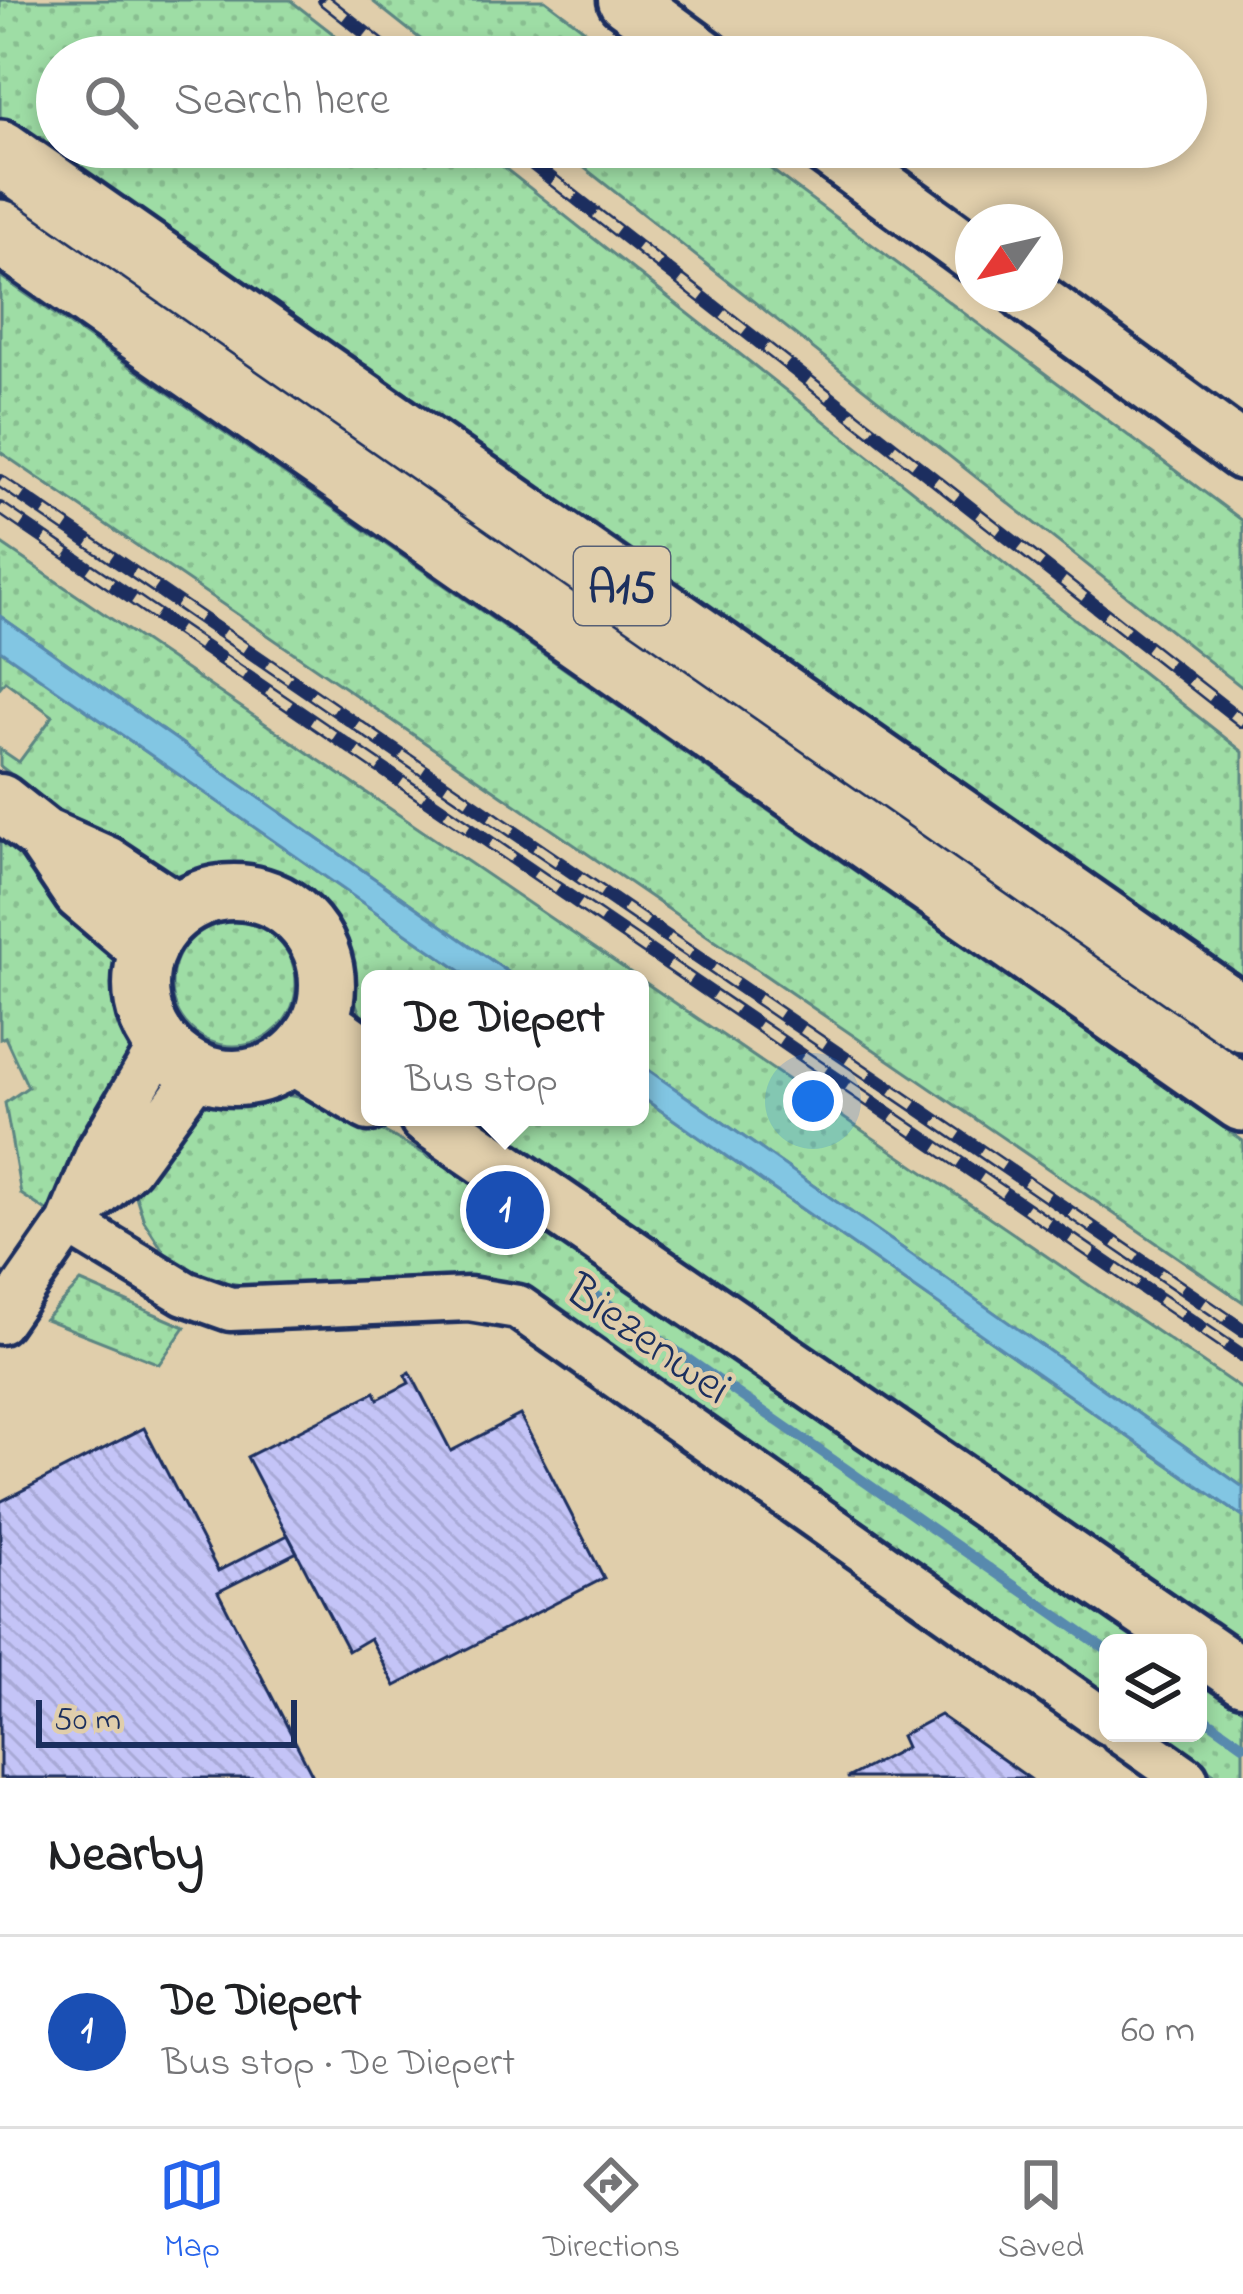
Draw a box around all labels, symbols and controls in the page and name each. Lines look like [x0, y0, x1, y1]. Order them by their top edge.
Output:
search box [36, 36, 1207, 168]
icon: search [78, 69, 144, 135]
text: Search here [174, 69, 390, 135]
north arrow [955, 204, 1063, 312]
road number: A15 [574, 547, 670, 625]
popup [361, 970, 649, 1126]
text: De Diepert [405, 987, 605, 1053]
text: Bus stop [405, 1053, 558, 1110]
your location [783, 1071, 843, 1131]
pin: 1 [466, 1165, 544, 1255]
street label: Biezenwei [549, 1258, 745, 1424]
map controls [1099, 1634, 1207, 1742]
button: layers [1099, 1634, 1207, 1742]
scale bar [36, 1694, 297, 1747]
text: 50 m [54, 1697, 121, 1745]
text: Nearby [48, 1819, 204, 1894]
text: De Diepert [162, 1970, 361, 2036]
text: 1 [81, 2003, 93, 2060]
text: 60 m [1121, 2003, 1195, 2060]
text: Bus stop · De Diepert [162, 2036, 515, 2093]
tab: Map [159, 2152, 225, 2272]
tab: Directions [543, 2152, 680, 2272]
tab: Saved [998, 2152, 1084, 2272]

